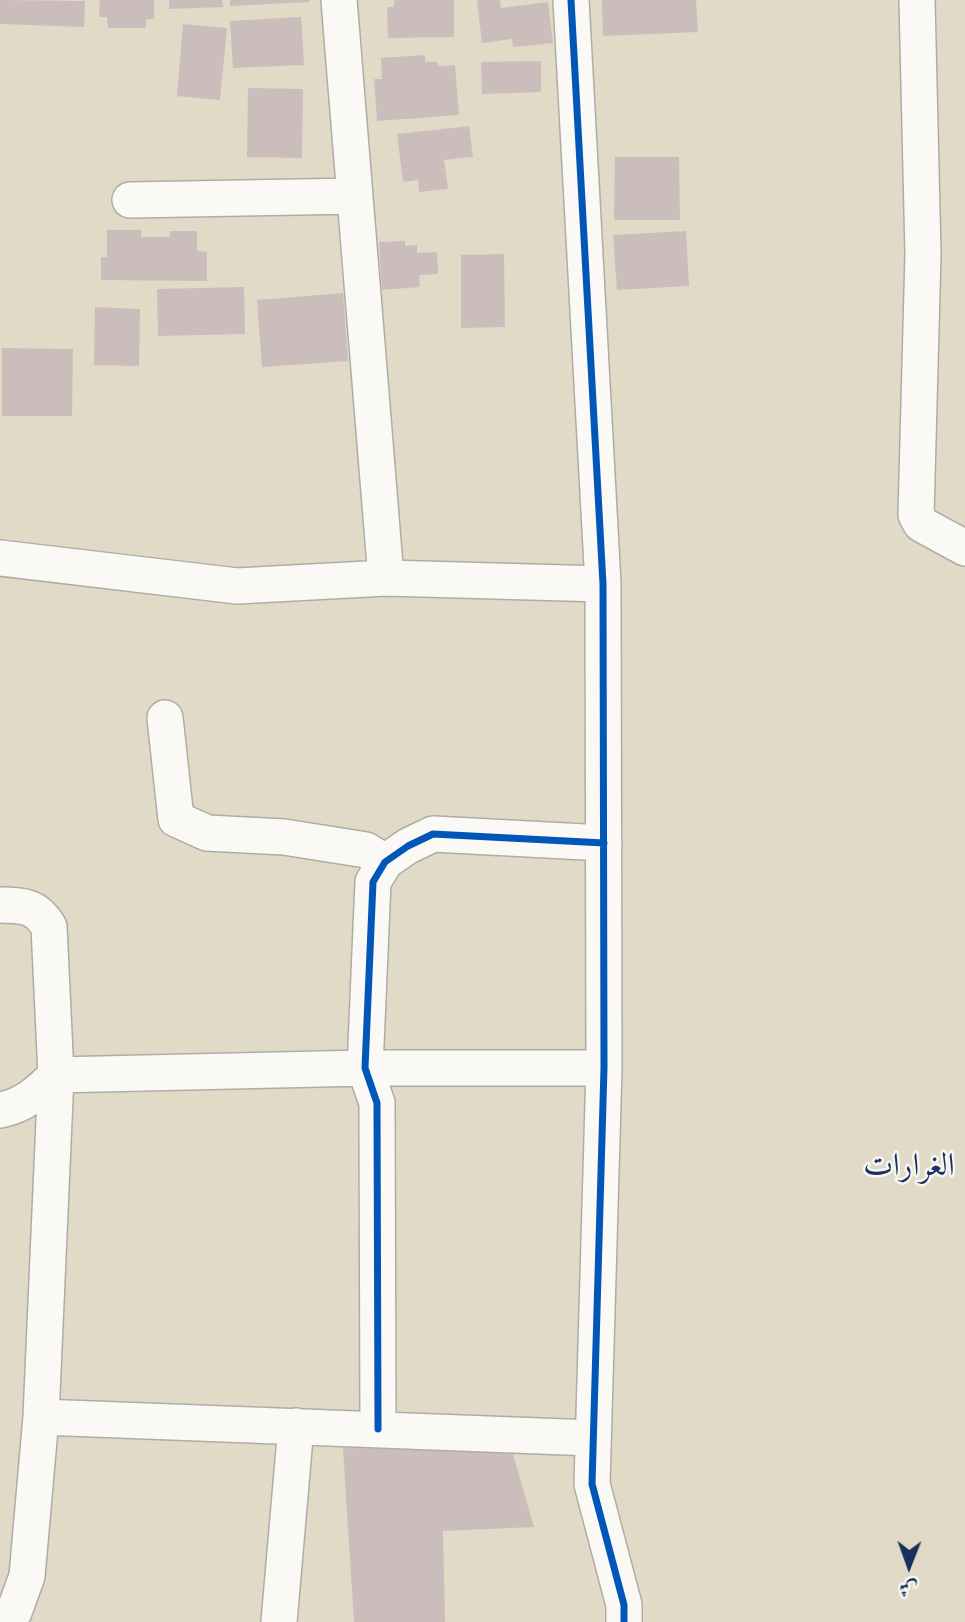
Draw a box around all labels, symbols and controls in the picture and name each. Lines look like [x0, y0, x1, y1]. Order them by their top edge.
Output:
district label: الغرارات [863, 1148, 955, 1186]
north arrow [874, 1531, 944, 1601]
text: ش [899, 1578, 918, 1597]

